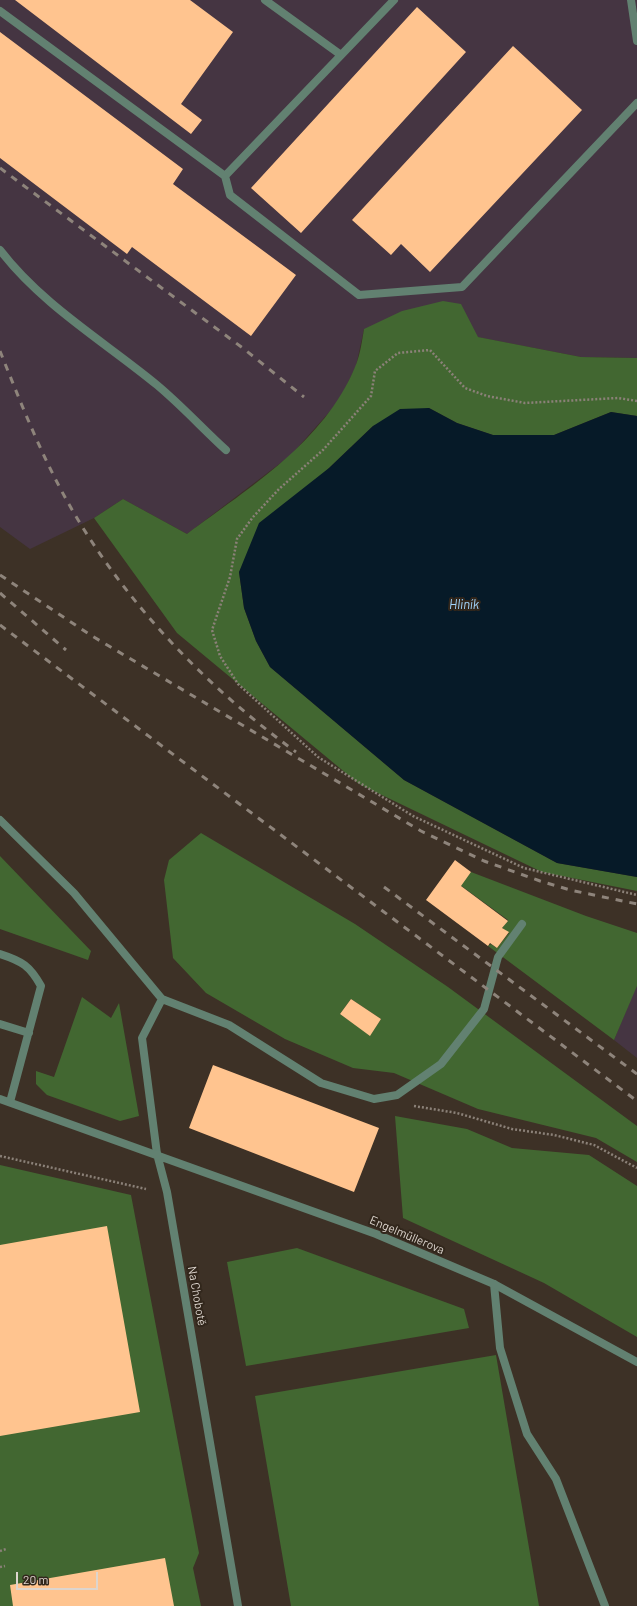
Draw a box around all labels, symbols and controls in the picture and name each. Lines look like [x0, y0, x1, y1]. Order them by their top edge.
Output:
water label: Hliník [449, 597, 479, 613]
street label: Engelmüllerova [367, 1213, 447, 1257]
street label: Na Chobotě [185, 1265, 209, 1327]
scale bar [18, 1564, 100, 1590]
text: 20 m [23, 1572, 49, 1586]

